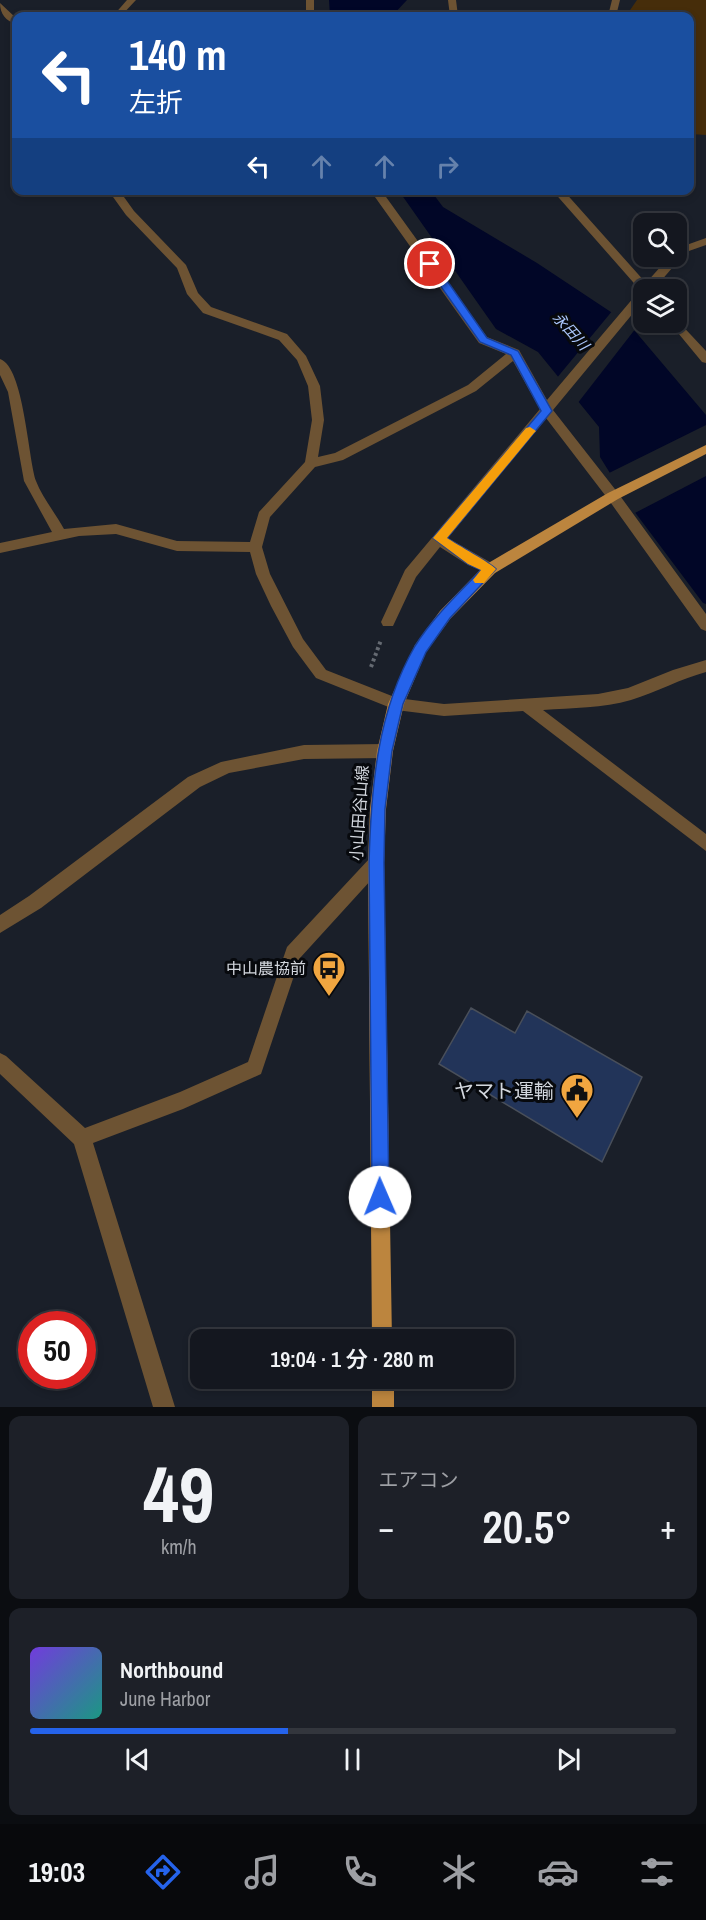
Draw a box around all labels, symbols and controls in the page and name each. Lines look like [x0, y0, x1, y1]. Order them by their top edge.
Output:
text: 140 m [129, 27, 227, 83]
icon: left [30, 36, 108, 114]
text: 左折 [129, 84, 183, 120]
icon: left [242, 150, 275, 183]
icon: ahead [305, 150, 338, 183]
icon: ahead [368, 150, 401, 183]
icon: right [431, 150, 464, 183]
map controls [633, 213, 687, 333]
button: search [633, 213, 687, 267]
pin [404, 238, 455, 289]
icon: arrive [413, 247, 446, 280]
button: layers [633, 279, 687, 333]
water label: 永田川 [548, 307, 595, 356]
street label: 小山田谷山線 [345, 764, 373, 862]
bus stop icon: 中山農協前 [311, 950, 347, 997]
place label: 中山農協前 [226, 957, 306, 979]
public building icon: ヤマト運輸 [559, 1072, 595, 1119]
place label: ヤマト運輸 [454, 1077, 554, 1104]
position arrow [348, 1165, 412, 1229]
speed limit sign: 50 [18, 1311, 96, 1389]
text: 19:04 · 1 分 · 280 m [270, 1344, 434, 1374]
text: 49 [143, 1441, 214, 1546]
text: エアコン [379, 1466, 459, 1493]
text: 20.5° [482, 1496, 572, 1557]
text: − [379, 1505, 394, 1549]
text: + [660, 1505, 676, 1549]
text: km/h [161, 1533, 197, 1560]
text: Northbound [120, 1655, 223, 1685]
text: June Harbor [120, 1685, 210, 1712]
icon: previous [121, 1743, 154, 1776]
icon: pause [336, 1743, 369, 1776]
icon: next [552, 1743, 585, 1776]
icon: directions [142, 1851, 184, 1893]
icon: music [241, 1851, 283, 1893]
icon: phone [339, 1851, 381, 1893]
icon: climate [438, 1851, 480, 1893]
icon: car [537, 1851, 579, 1893]
icon: filters [636, 1851, 678, 1893]
text: 19:03 [28, 1854, 85, 1890]

